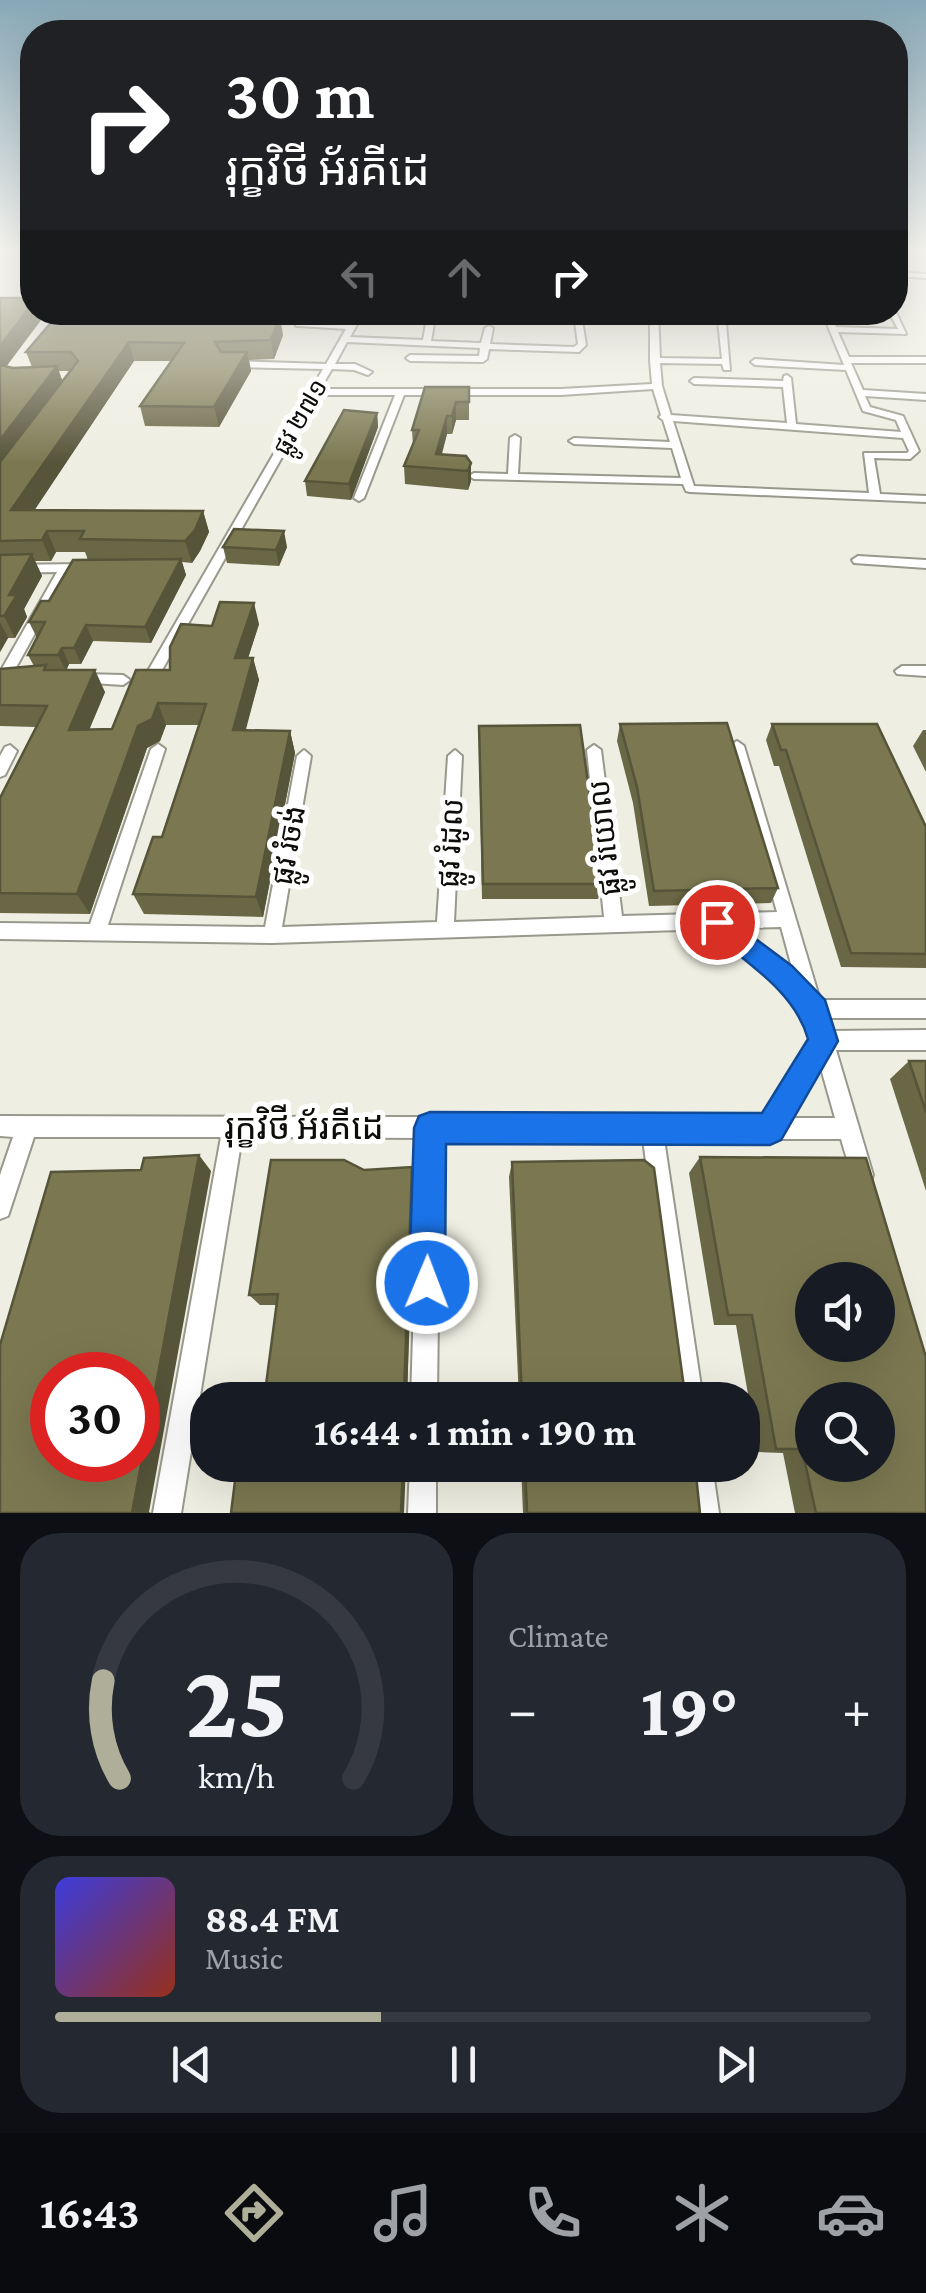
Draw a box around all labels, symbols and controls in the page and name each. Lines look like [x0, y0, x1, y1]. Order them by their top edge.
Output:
text: 30 m [225, 55, 374, 133]
icon: right [60, 60, 190, 190]
text: រុក្ខវិថី អ័រគីដេ [225, 145, 430, 195]
icon: left [332, 250, 387, 305]
icon: ahead [437, 250, 492, 305]
icon: right [542, 250, 597, 305]
street label: ផ្លូវ ២៧១ [268, 374, 341, 464]
street label: ផ្លូវ រំយោល [581, 777, 636, 898]
street label: ផ្លូវ រំដូល [431, 797, 479, 889]
street label: ផ្លូវ រំចង់ [264, 802, 321, 889]
pin [675, 880, 760, 965]
icon: arrive [690, 895, 745, 950]
street label: រុក្ខវិថី អ័រគីដេ [224, 1104, 384, 1148]
position arrow [375, 1231, 479, 1335]
map controls [795, 1262, 895, 1482]
button: sound [795, 1262, 895, 1362]
speed limit sign: 30 [30, 1352, 160, 1482]
button: search [795, 1382, 895, 1482]
text: 16:44 · 1 min · 190 m [314, 1411, 636, 1453]
text: Climate [508, 1618, 609, 1654]
text: 25 [185, 1643, 289, 1758]
text: 19° [640, 1668, 739, 1751]
text: − [508, 1679, 537, 1740]
text: + [842, 1679, 871, 1740]
text: km/h [198, 1756, 275, 1796]
text: 88.4 FM [205, 1898, 340, 1940]
text: Music [205, 1940, 283, 1976]
icon: previous [164, 2037, 219, 2092]
icon: pause [436, 2037, 491, 2092]
icon: next [708, 2037, 763, 2092]
icon: directions [219, 2178, 289, 2248]
icon: music [368, 2178, 438, 2248]
icon: phone [518, 2178, 588, 2248]
icon: climate [667, 2178, 737, 2248]
icon: car [816, 2178, 886, 2248]
text: 16:43 [40, 2188, 139, 2238]

